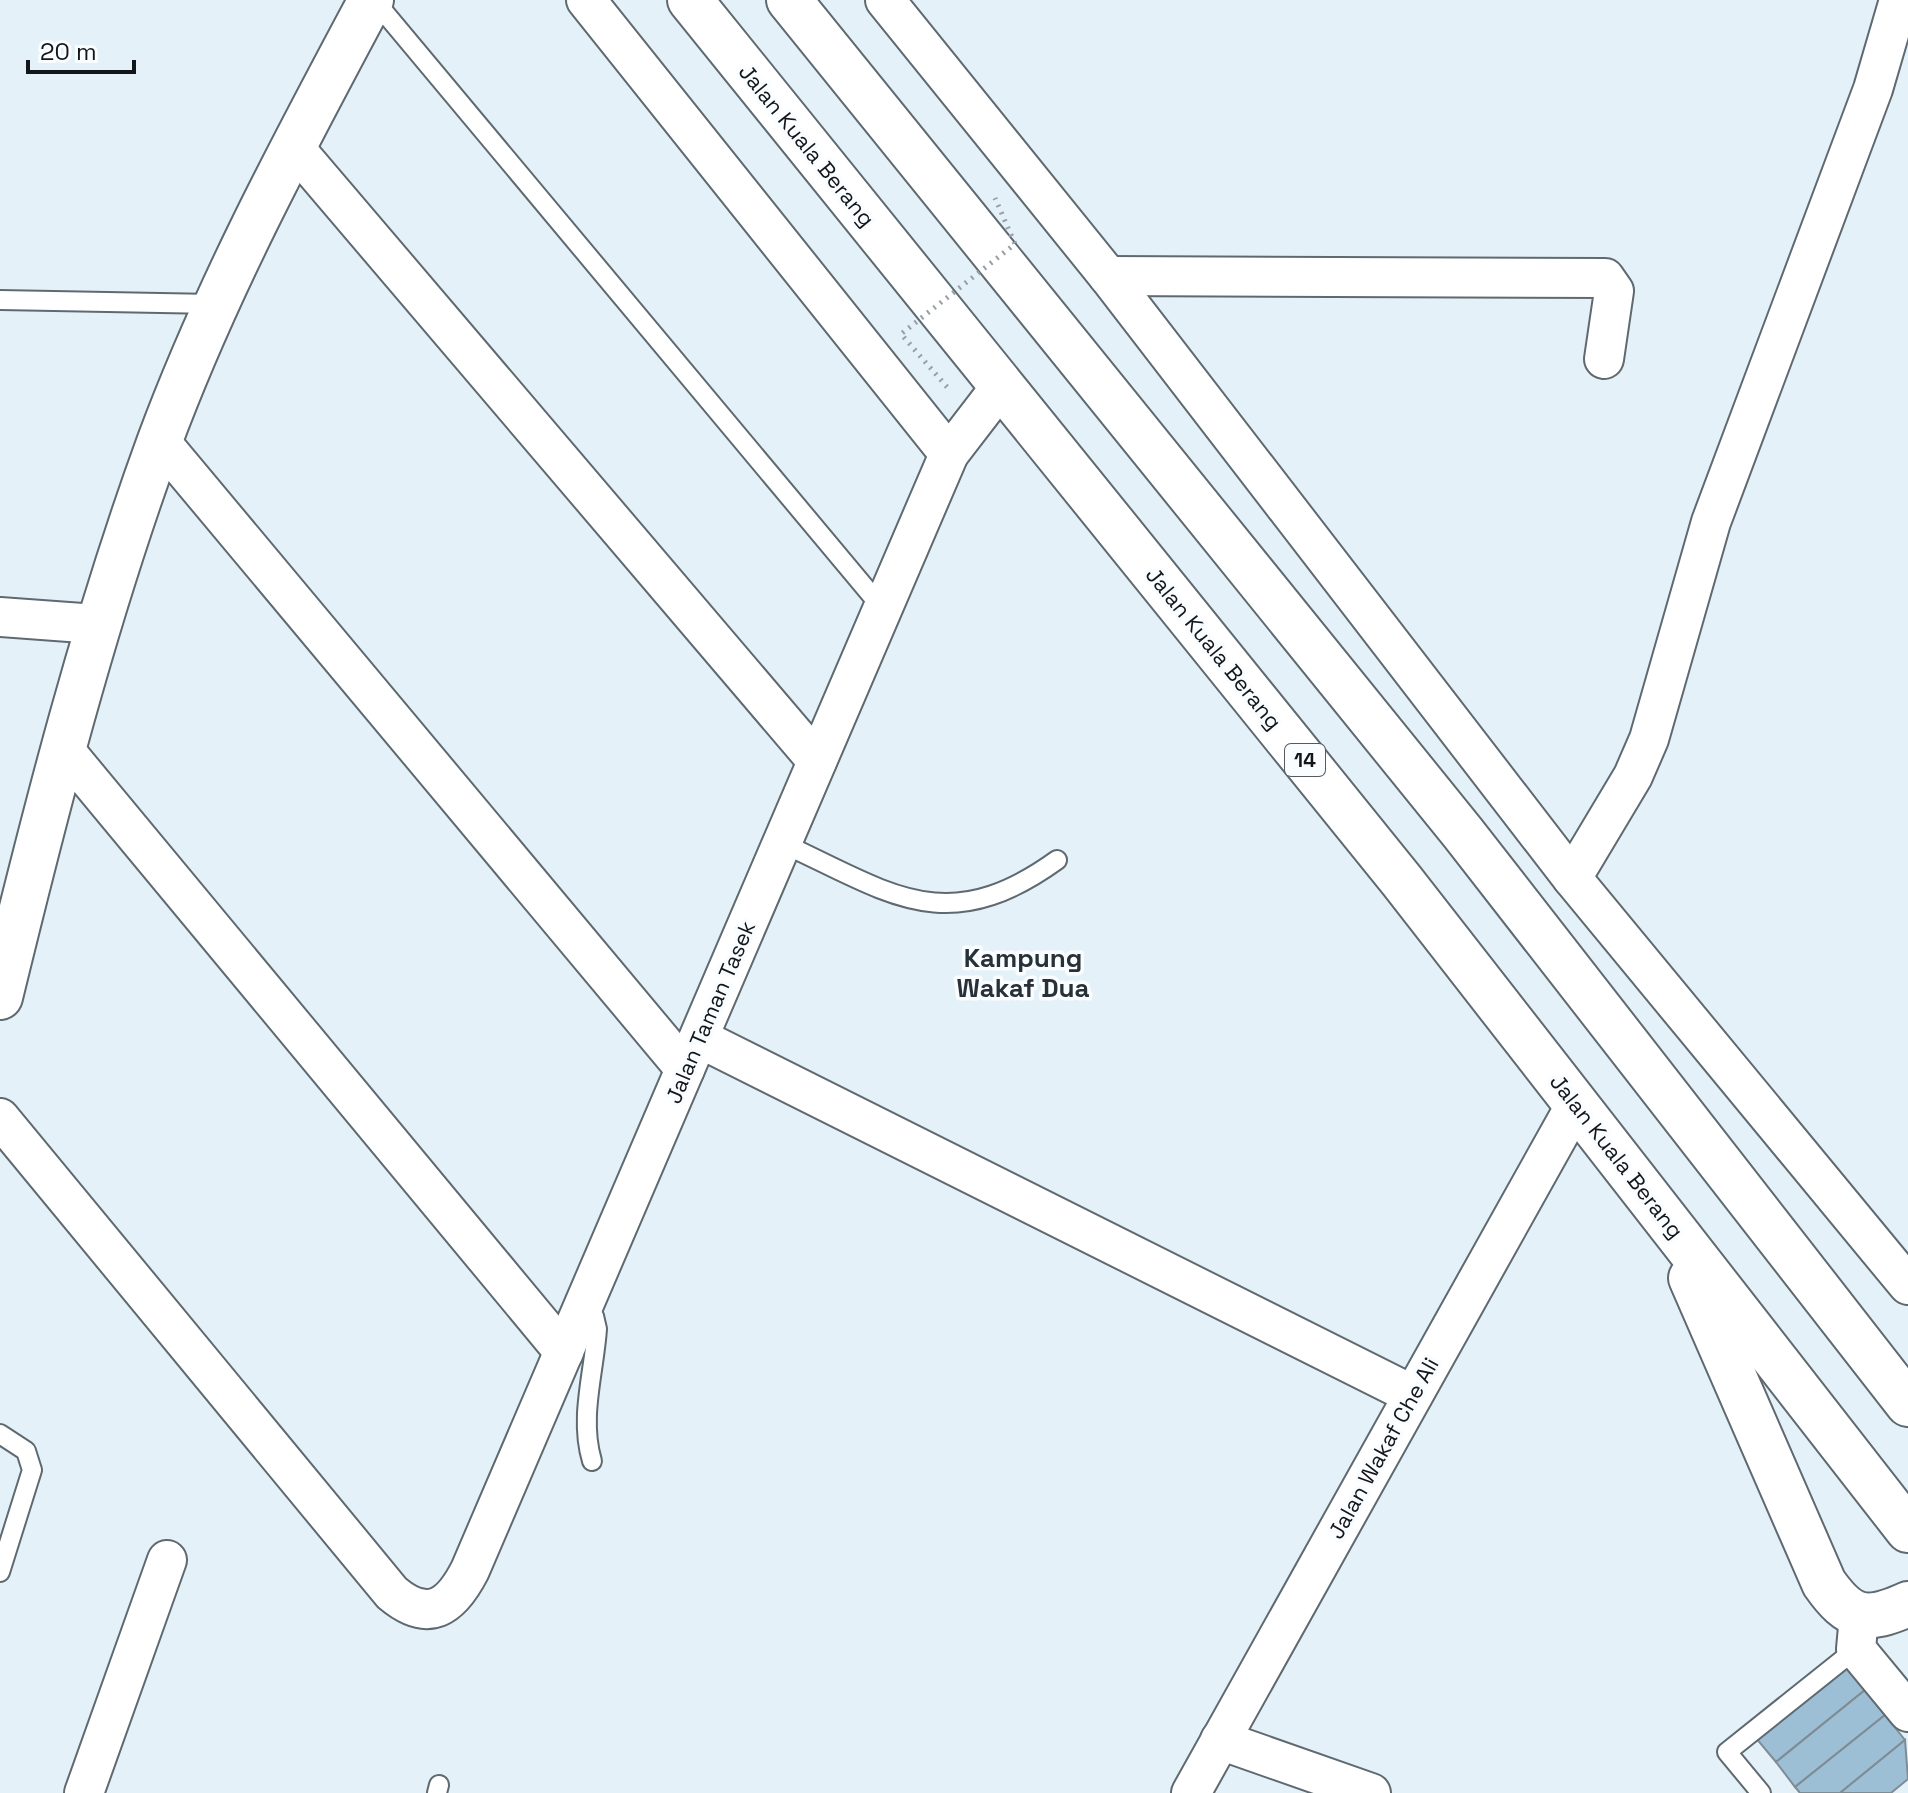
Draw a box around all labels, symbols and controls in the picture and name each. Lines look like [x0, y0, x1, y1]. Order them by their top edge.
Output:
scale bar [28, 24, 134, 74]
text: 20 m [40, 36, 97, 67]
street label: Jalan Kuala Berang [733, 58, 881, 232]
street label: Jalan Kuala Berang [1140, 561, 1288, 735]
road number: 14 [1285, 744, 1325, 776]
street label: Jalan Taman Tasek [659, 916, 761, 1107]
district label: Kampung Wakaf Dua [956, 941, 1090, 1005]
street label: Jalan Kuala Berang [1544, 1068, 1690, 1244]
street label: Jalan Wakaf Che Ali [1321, 1352, 1445, 1544]

